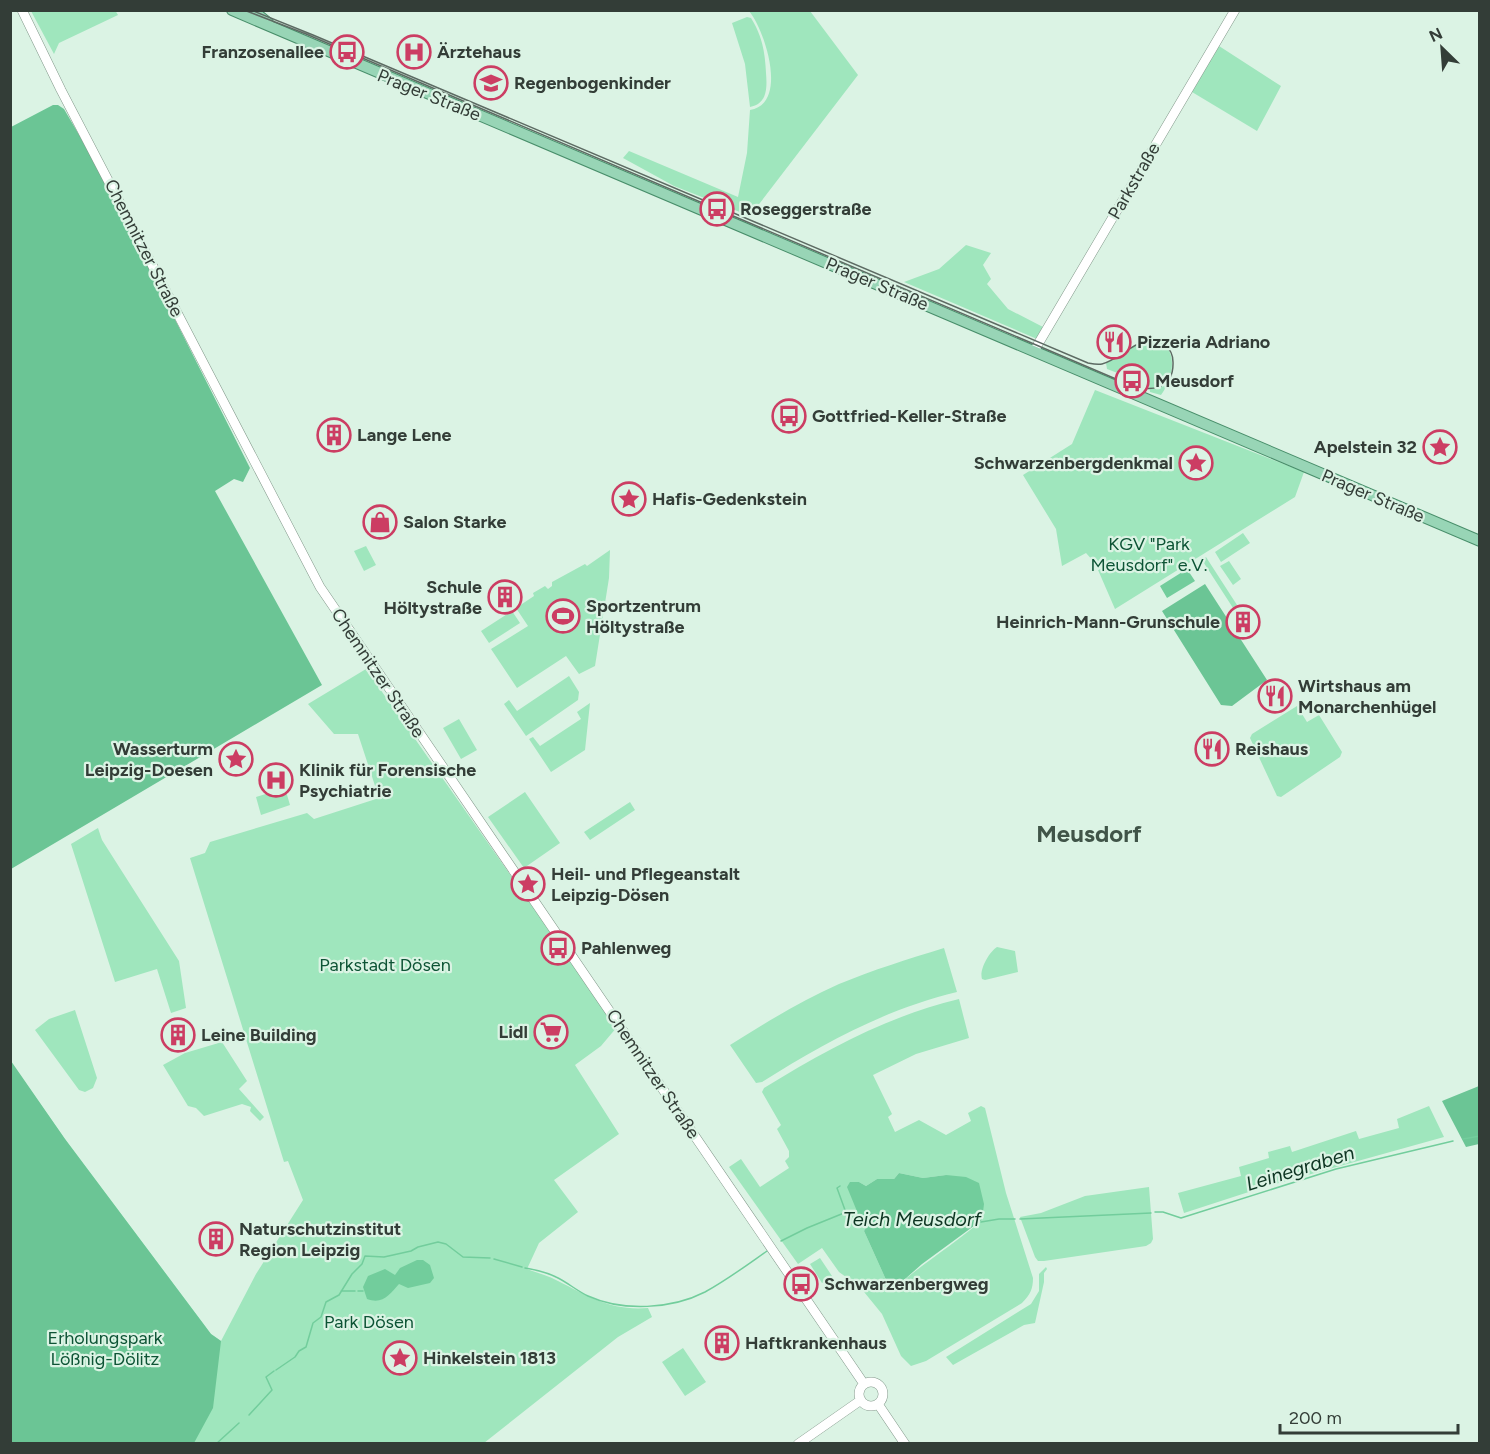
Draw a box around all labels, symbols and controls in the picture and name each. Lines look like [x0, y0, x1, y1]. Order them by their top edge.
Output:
north arrow [1412, 18, 1472, 78]
text: N [1426, 24, 1445, 46]
bus stop icon: Franzosenallee [329, 34, 365, 70]
hospital icon: Ärztehaus [396, 34, 432, 70]
place label: Franzosenallee [202, 41, 324, 63]
place label: Ärztehaus [437, 41, 521, 63]
street label: Prager Straße [374, 64, 484, 126]
school or university icon: Regenbogenkinder [473, 65, 509, 101]
place label: Regenbogenkinder [514, 72, 671, 94]
street label: Parkstraße [1103, 139, 1165, 223]
street label: Chemnitzer Straße [100, 176, 188, 321]
bus stop icon: Roseggerstraße [699, 191, 735, 227]
place label: Roseggerstraße [740, 198, 871, 220]
street label: Prager Straße [822, 252, 932, 316]
restaurant icon: Pizzeria Adriano [1096, 324, 1132, 360]
place label: Pizzeria Adriano [1137, 331, 1270, 353]
bus stop icon: Meusdorf [1114, 363, 1150, 399]
place label: Meusdorf [1155, 370, 1235, 392]
bus stop icon: Gottfried-Keller-Straße [771, 398, 807, 434]
place label: Gottfried-Keller-Straße [812, 405, 1006, 427]
building icon: Lange Lene [316, 417, 352, 453]
place label: Lange Lene [357, 424, 451, 446]
place icon: Apelstein 32 [1422, 429, 1458, 465]
place label: Apelstein 32 [1314, 436, 1417, 458]
place icon: Schwarzenbergdenkmal [1178, 445, 1214, 481]
place label: Schwarzenbergdenkmal [974, 452, 1173, 474]
street label: Prager Straße [1318, 464, 1428, 528]
place icon: Hafis-Gedenkstein [611, 481, 647, 517]
place label: Hafis-Gedenkstein [652, 488, 807, 510]
shop icon: Salon Starke [362, 504, 398, 540]
place label: Salon Starke [403, 511, 507, 533]
park label: KGV "Park Meusdorf" e.V. [1090, 533, 1208, 576]
place label: Schule Höltystraße [383, 576, 482, 619]
building icon: Schule Höltystraße [487, 579, 523, 615]
place label: Sportzentrum Höltystraße [586, 595, 701, 638]
sports icon: Sportzentrum Höltystraße [545, 598, 581, 634]
street label: Chemnitzer Straße [327, 604, 430, 742]
building icon: Heinrich-Mann-Grunschule [1225, 604, 1261, 640]
place label: Heinrich-Mann-Grunschule [996, 611, 1220, 633]
place label: Wirtshaus am Monarchenhügel [1298, 675, 1437, 718]
restaurant icon: Wirtshaus am Monarchenhügel [1257, 678, 1293, 714]
restaurant icon: Reishaus [1194, 731, 1230, 767]
place label: Wasserturm Leipzig-Doesen [85, 738, 213, 781]
place label: Reishaus [1235, 738, 1309, 760]
place icon: Wasserturm Leipzig-Doesen [218, 741, 254, 777]
place label: Klinik für Forensische Psychiatrie [299, 759, 476, 802]
hospital icon: Klinik für Forensische Psychiatrie [258, 762, 294, 798]
district label: Meusdorf [1036, 819, 1142, 848]
place label: Heil- und Pflegeanstalt Leipzig-Dösen [551, 863, 740, 906]
place icon: Heil- und Pflegeanstalt Leipzig-Dösen [510, 866, 546, 902]
bus stop icon: Pahlenweg [540, 930, 576, 966]
place label: Pahlenweg [581, 937, 671, 959]
park label: Parkstadt Dösen [319, 954, 451, 976]
street label: Chemnitzer Straße [602, 1005, 705, 1143]
supermarket icon: Lidl [533, 1014, 569, 1050]
building icon: Leine Building [160, 1017, 196, 1053]
place label: Lidl [498, 1021, 528, 1043]
place label: Leine Building [201, 1024, 317, 1046]
water label: Leinegraben [1243, 1140, 1357, 1196]
water label: Teich Meusdorf [843, 1207, 983, 1231]
place label: Naturschutzinstitut Region Leipzig [239, 1218, 401, 1261]
building icon: Naturschutzinstitut Region Leipzig [198, 1221, 234, 1257]
bus stop icon: Schwarzenbergweg [783, 1266, 819, 1302]
place label: Schwarzenbergweg [824, 1273, 989, 1295]
park label: Park Dösen [324, 1311, 414, 1333]
building icon: Haftkrankenhaus [704, 1325, 740, 1361]
park label: Erholungspark Lößnig-Dölitz [48, 1327, 163, 1370]
place label: Haftkrankenhaus [745, 1332, 887, 1354]
place icon: Hinkelstein 1813 [382, 1340, 418, 1376]
place label: Hinkelstein 1813 [423, 1347, 556, 1369]
scale bar [1280, 1397, 1458, 1435]
text: 200 m [1289, 1407, 1342, 1429]

